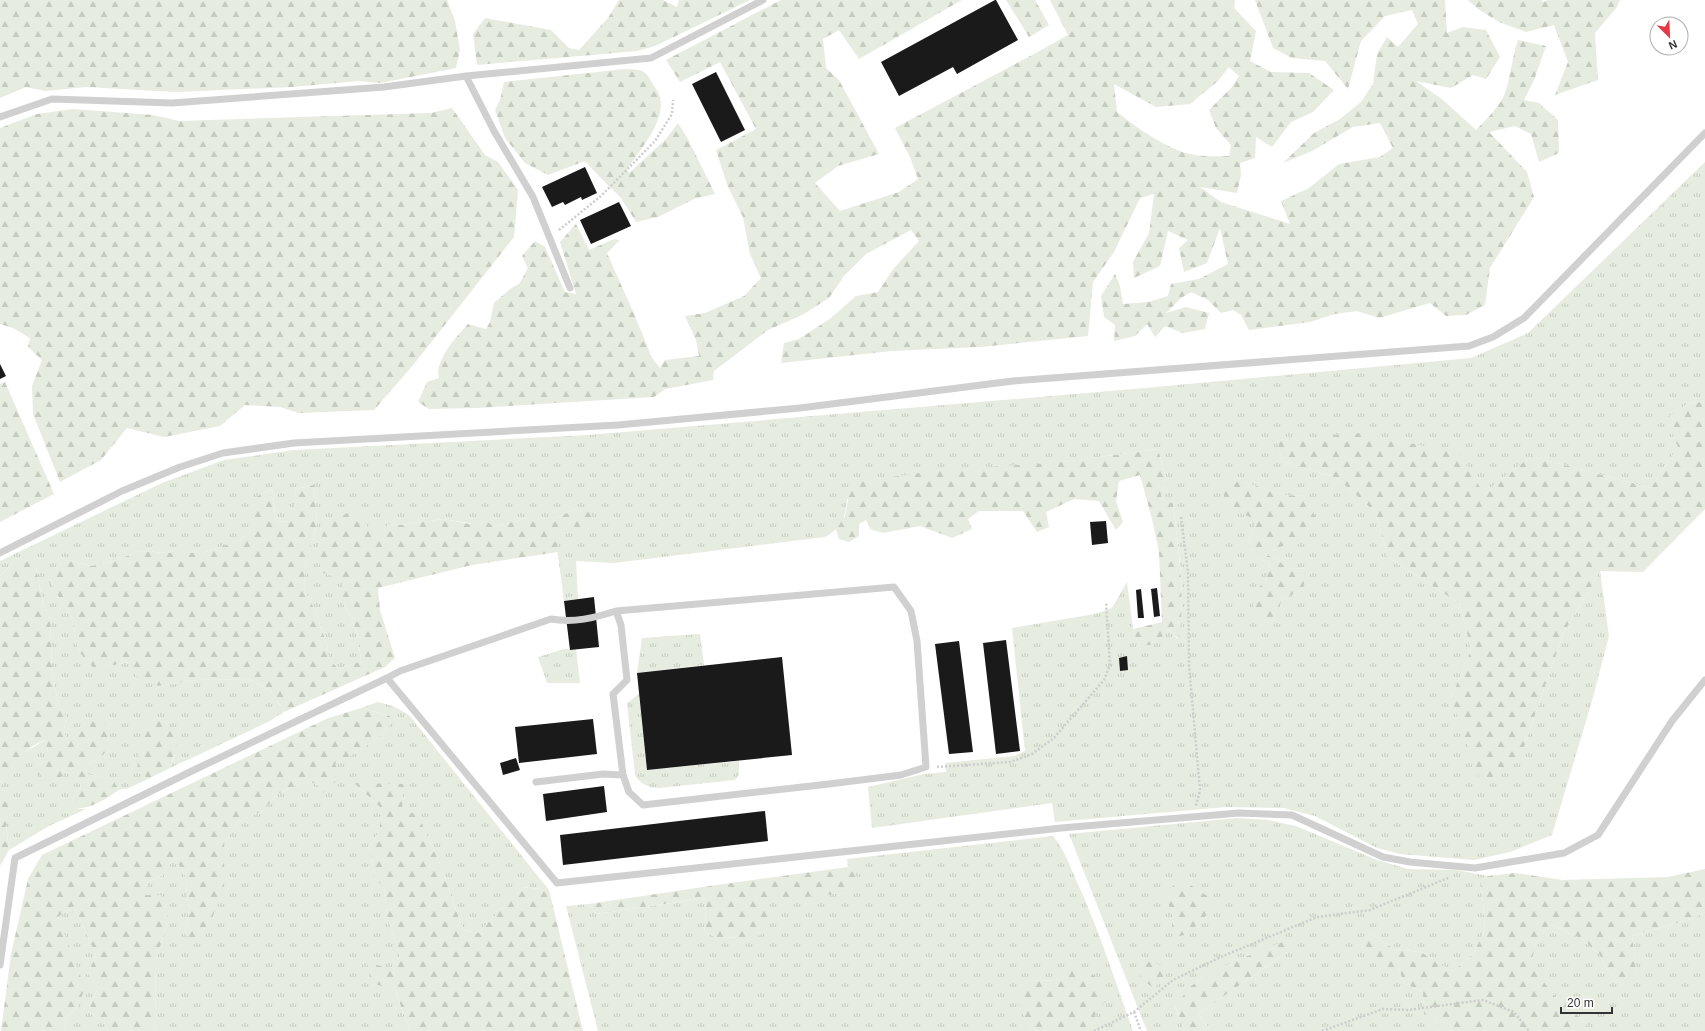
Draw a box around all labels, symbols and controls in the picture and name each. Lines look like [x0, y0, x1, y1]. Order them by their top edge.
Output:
north arrow [1649, 16, 1689, 56]
text: N [1667, 38, 1679, 52]
scale bar [1561, 989, 1612, 1015]
text: 20 m [1567, 996, 1594, 1010]

